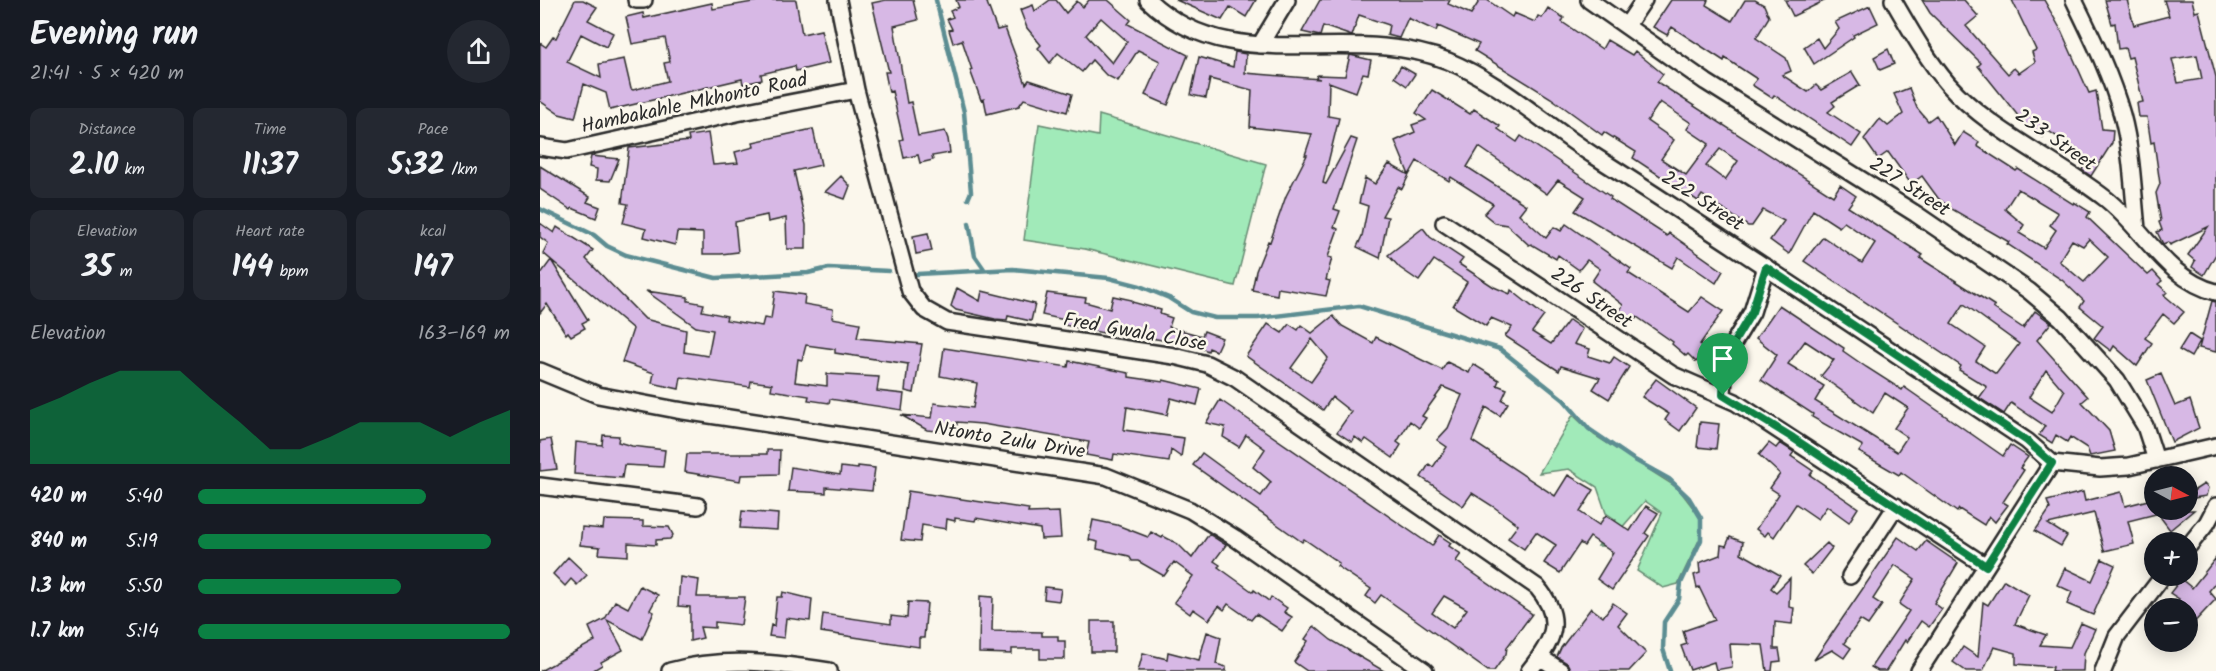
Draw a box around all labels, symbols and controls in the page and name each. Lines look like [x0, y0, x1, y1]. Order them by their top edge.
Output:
text: Evening run [30, 9, 198, 62]
button: share [447, 20, 510, 83]
text: 21:41 · 5 × 420 m [30, 58, 184, 90]
street label: Hambakahle Mkhonto Road [578, 64, 811, 144]
street label: 233 Street [2008, 101, 2102, 181]
text: Distance [78, 117, 136, 142]
text: Time [254, 117, 286, 142]
text: Pace [418, 117, 448, 142]
text: 2.10 [69, 142, 118, 190]
text: 11:37 [242, 142, 298, 190]
text: 5:32 [389, 142, 445, 190]
street label: 227 Street [1862, 149, 1956, 226]
text: km [118, 157, 145, 182]
text: /km [445, 157, 477, 182]
street label: 222 Street [1654, 163, 1750, 241]
text: Elevation [77, 219, 137, 244]
text: Heart rate [235, 219, 305, 244]
text: kcal [420, 219, 446, 244]
text: 35 [82, 244, 113, 292]
text: 144 [232, 244, 273, 292]
text: 147 [413, 244, 453, 292]
text: m [113, 259, 132, 284]
text: bpm [273, 259, 308, 284]
street label: 226 Street [1543, 259, 1639, 338]
street label: Fred Gwala Close [1061, 305, 1209, 361]
text: Elevation [30, 318, 106, 350]
text: 163–169 m [418, 318, 510, 350]
pin [1697, 333, 1748, 395]
icon: arrive [1706, 342, 1739, 375]
street label: Ntonto Zulu Drive [932, 413, 1087, 469]
north arrow [2144, 466, 2198, 520]
map controls [2144, 466, 2198, 652]
text: 420 m [30, 481, 87, 513]
text: 5:40 [126, 481, 163, 513]
text: 840 m [30, 526, 87, 558]
text: 5:19 [126, 526, 158, 558]
button: + [2144, 532, 2198, 586]
text: 1.3 km [30, 571, 86, 603]
text: 5:50 [126, 571, 162, 603]
button: − [2144, 598, 2198, 652]
text: 1.7 km [30, 616, 84, 648]
text: 5:14 [126, 616, 159, 648]

